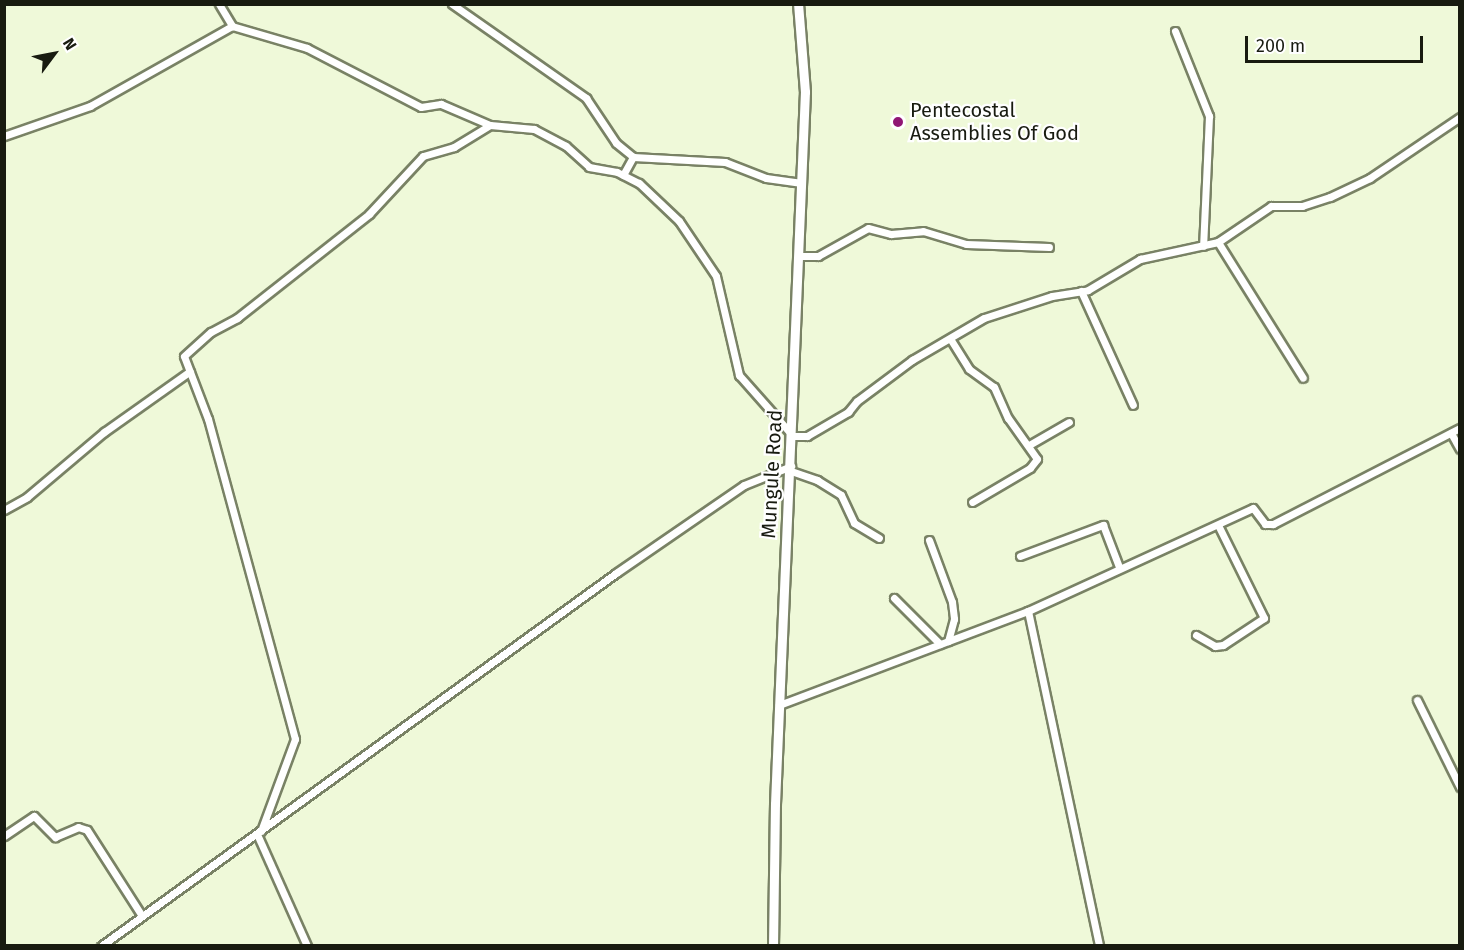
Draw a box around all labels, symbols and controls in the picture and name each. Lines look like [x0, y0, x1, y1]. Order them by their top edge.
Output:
north arrow [24, 24, 84, 84]
scale bar [1248, 24, 1426, 62]
text: N [59, 35, 81, 54]
text: 200 m [1256, 35, 1305, 57]
place label: Pentecostal Assemblies Of God [910, 98, 1079, 145]
marker: Pentecostal Assemblies Of God [891, 115, 905, 129]
street label: Mungule Road [757, 409, 787, 539]

